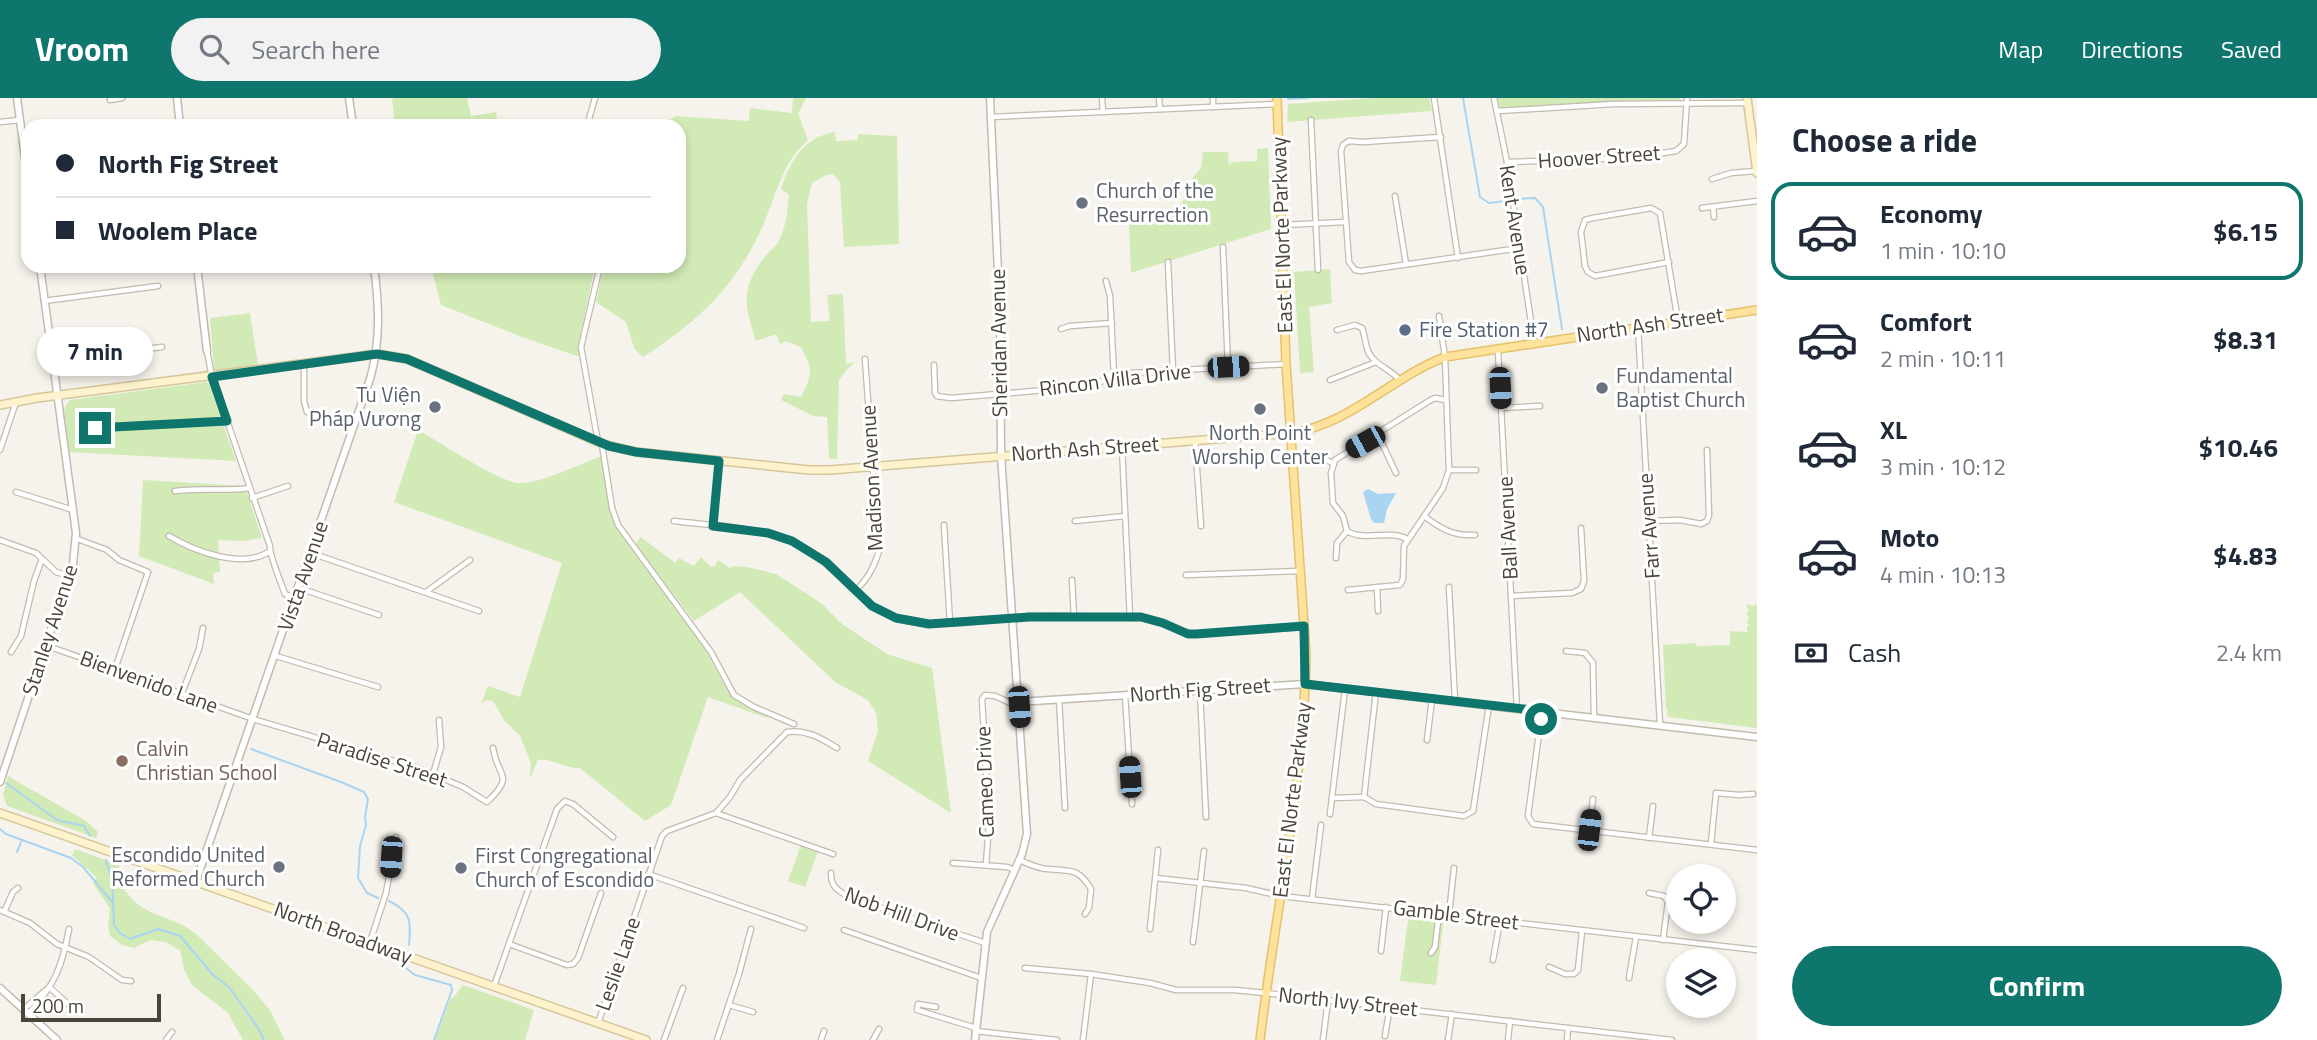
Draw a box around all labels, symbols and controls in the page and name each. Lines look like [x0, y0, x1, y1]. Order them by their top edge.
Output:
search box [171, 18, 661, 81]
text: Vroom [35, 24, 129, 74]
icon: search [195, 30, 233, 68]
text: Search here [251, 30, 380, 69]
text: Map [1998, 31, 2043, 67]
text: Directions [2081, 31, 2183, 67]
text: Saved [2221, 31, 2282, 67]
text: Choose a ride [1792, 116, 1977, 164]
street label: East El Norte Parkway [1262, 136, 1300, 334]
street label: Hoover Street [1537, 136, 1662, 176]
text: North Fig Street [98, 144, 278, 183]
street label: Kent Avenue [1491, 162, 1540, 277]
place label: Church of the Resurrection [1096, 174, 1214, 230]
text: Economy [1880, 194, 1982, 233]
marker: Church of the Resurrection [1074, 195, 1090, 211]
icon: car [1796, 200, 1859, 263]
text: Woolem Place [98, 211, 258, 250]
text: $6.15 [2213, 212, 2278, 251]
text: 1 min · 10:10 [1880, 233, 2006, 268]
street label: Sheridan Avenue [981, 269, 1015, 417]
street label: North Ash Street [1574, 298, 1726, 350]
text: Comfort [1880, 302, 1972, 341]
icon: car [1796, 308, 1859, 371]
place label: Fire Station #7 [1419, 313, 1549, 345]
text: $8.31 [2213, 320, 2278, 359]
marker: Fire Station #7 [1397, 322, 1413, 338]
callout: 7 min [37, 327, 153, 376]
text: 7 min [67, 334, 123, 369]
text: 2 min · 10:11 [1880, 341, 2006, 376]
street label: Rincon Villa Drive [1037, 354, 1192, 404]
car [1207, 355, 1250, 379]
place label: Fundamental Baptist Church [1616, 359, 1746, 415]
car [1489, 366, 1512, 410]
place label: Tu Viện Pháp Vương [309, 378, 421, 434]
marker: Fundamental Baptist Church [1594, 380, 1610, 396]
marker: Tu Viện Pháp Vương [427, 399, 443, 415]
marker: North Point Worship Center [1252, 401, 1268, 417]
street label: Madison Avenue [851, 404, 891, 552]
text: XL [1880, 410, 1907, 449]
route end [79, 412, 111, 444]
place label: North Point Worship Center [1192, 416, 1328, 472]
icon: car [1796, 416, 1859, 479]
car [1342, 423, 1389, 461]
street label: North Ash Street [1010, 427, 1161, 469]
text: $10.46 [2199, 428, 2278, 467]
text: 3 min · 10:12 [1880, 449, 2006, 484]
street label: Farr Avenue [1628, 472, 1668, 580]
street label: Ball Avenue [1488, 476, 1526, 581]
street label: Vista Avenue [268, 516, 336, 635]
text: Moto [1880, 518, 1939, 557]
icon: car [1796, 524, 1859, 587]
text: $4.83 [2213, 536, 2278, 575]
text: 4 min · 10:13 [1880, 557, 2006, 592]
street label: Stanley Avenue [13, 560, 85, 699]
text: Cash [1848, 633, 1901, 672]
icon: cash [1792, 634, 1830, 672]
text: 2.4 km [2216, 635, 2282, 670]
street label: Bienvenido Lane [76, 641, 223, 721]
street label: North Fig Street [1129, 668, 1272, 710]
car [1008, 685, 1031, 729]
street label: East El Norte Parkway [1263, 700, 1319, 899]
route start [1525, 703, 1557, 735]
street label: Paradise Street [313, 723, 452, 795]
street label: Cameo Drive [966, 726, 1002, 838]
place label: Calvin Christian School [136, 732, 278, 788]
marker: Calvin Christian School [114, 753, 130, 769]
car [1119, 755, 1142, 799]
car [1577, 808, 1602, 852]
car [380, 835, 403, 879]
place label: Escondido United Reformed Church [111, 838, 265, 894]
place label: First Congregational Church of Escondido [475, 839, 654, 895]
marker: Escondido United Reformed Church [271, 859, 287, 875]
marker: First Congregational Church of Escondido [453, 860, 469, 876]
map controls [1666, 864, 1736, 1018]
button: locate [1666, 864, 1736, 934]
street label: Nob Hill Drive [841, 878, 964, 949]
street label: Gamble Street [1392, 890, 1521, 938]
street label: North Broadway [270, 892, 417, 972]
street label: Leslie Lane [586, 912, 648, 1015]
button: Confirm [1792, 946, 2282, 1026]
button: layers [1666, 948, 1736, 1018]
street label: North Ivy Street [1277, 978, 1420, 1024]
scale bar [21, 991, 161, 1023]
text: 200 m [32, 991, 84, 1020]

